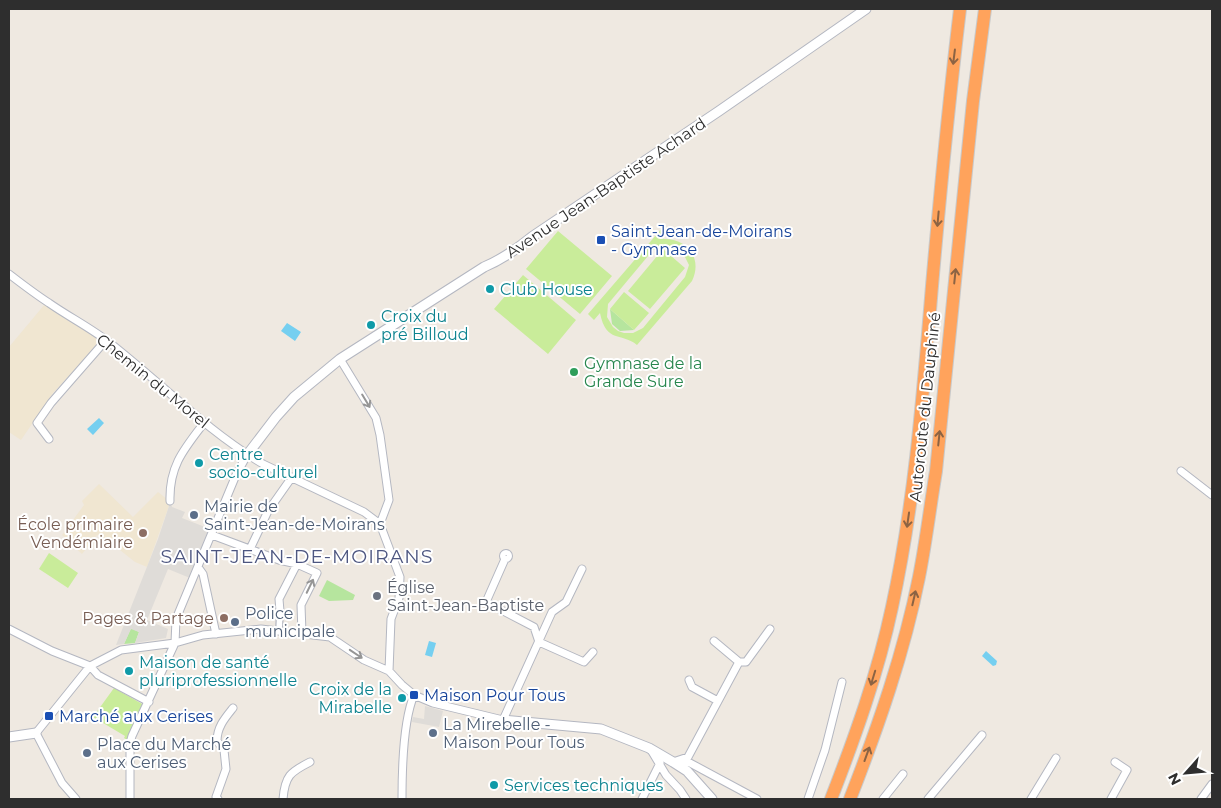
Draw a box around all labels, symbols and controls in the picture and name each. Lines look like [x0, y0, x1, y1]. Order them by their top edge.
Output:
one-way arrow [949, 49, 959, 65]
street label: Avenue Jean-Baptiste Achard [502, 114, 710, 262]
one-way arrow [933, 211, 943, 227]
place label: Saint-Jean-de-Moirans - Gymnase [611, 222, 792, 259]
marker: Saint-Jean-de-Moirans - Gymnase [595, 234, 607, 246]
one-way arrow [950, 268, 960, 284]
place label: Club House [500, 280, 593, 299]
marker: Club House [484, 283, 496, 295]
place label: Croix du pré Billoud [381, 307, 469, 344]
street label: Autoroute du Dauphiné [906, 311, 944, 503]
marker: Croix du pré Billoud [365, 319, 377, 331]
street label: Chemin du Morel [93, 330, 213, 432]
place label: Gymnase de la Grande Sure [584, 354, 702, 391]
marker: Gymnase de la Grande Sure [568, 366, 580, 378]
one-way arrow [361, 393, 371, 407]
one-way arrow [934, 430, 944, 446]
place label: Centre socio-culturel [209, 445, 318, 482]
marker: Centre socio-culturel [193, 457, 205, 469]
place label: Mairie de Saint-Jean-de-Moirans [204, 497, 385, 534]
marker: Mairie de Saint-Jean-de-Moirans [188, 509, 200, 521]
one-way arrow [903, 511, 913, 527]
place label: École primaire Vendémiaire [17, 515, 133, 552]
marker: École primaire Vendémiaire [137, 527, 149, 539]
district label: SAINT-JEAN-DE-MOIRANS [161, 545, 433, 568]
place label: Église Saint-Jean-Baptiste [387, 578, 544, 615]
one-way arrow [306, 579, 316, 594]
marker: Église Saint-Jean-Baptiste [371, 590, 383, 602]
one-way arrow [910, 591, 919, 607]
place label: Police municipale [245, 604, 335, 641]
place label: Pages & Partage [82, 609, 214, 628]
marker: Pages & Partage [218, 612, 230, 624]
marker: Police municipale [229, 616, 241, 628]
one-way arrow [349, 649, 363, 659]
place label: Maison de santé pluriprofessionnelle [139, 653, 297, 690]
marker: Maison de santé pluriprofessionnelle [123, 665, 135, 677]
one-way arrow [868, 670, 878, 686]
place label: Croix de la Mirabelle [309, 680, 392, 717]
place label: Maison Pour Tous [424, 686, 566, 705]
marker: Maison Pour Tous [408, 689, 420, 701]
marker: Croix de la Mirabelle [396, 692, 408, 704]
place label: Marché aux Cerises [59, 707, 213, 726]
marker: Marché aux Cerises [43, 710, 55, 722]
place label: La Mirebelle - Maison Pour Tous [443, 715, 585, 752]
marker: La Mirebelle - Maison Pour Tous [427, 727, 439, 739]
place label: Place du Marché aux Cerises [97, 735, 231, 772]
marker: Place du Marché aux Cerises [81, 747, 93, 759]
one-way arrow [863, 747, 872, 762]
north arrow [1161, 748, 1211, 798]
text: N [1164, 770, 1185, 788]
place label: Services techniques [504, 776, 664, 795]
marker: Services techniques [488, 779, 500, 791]

